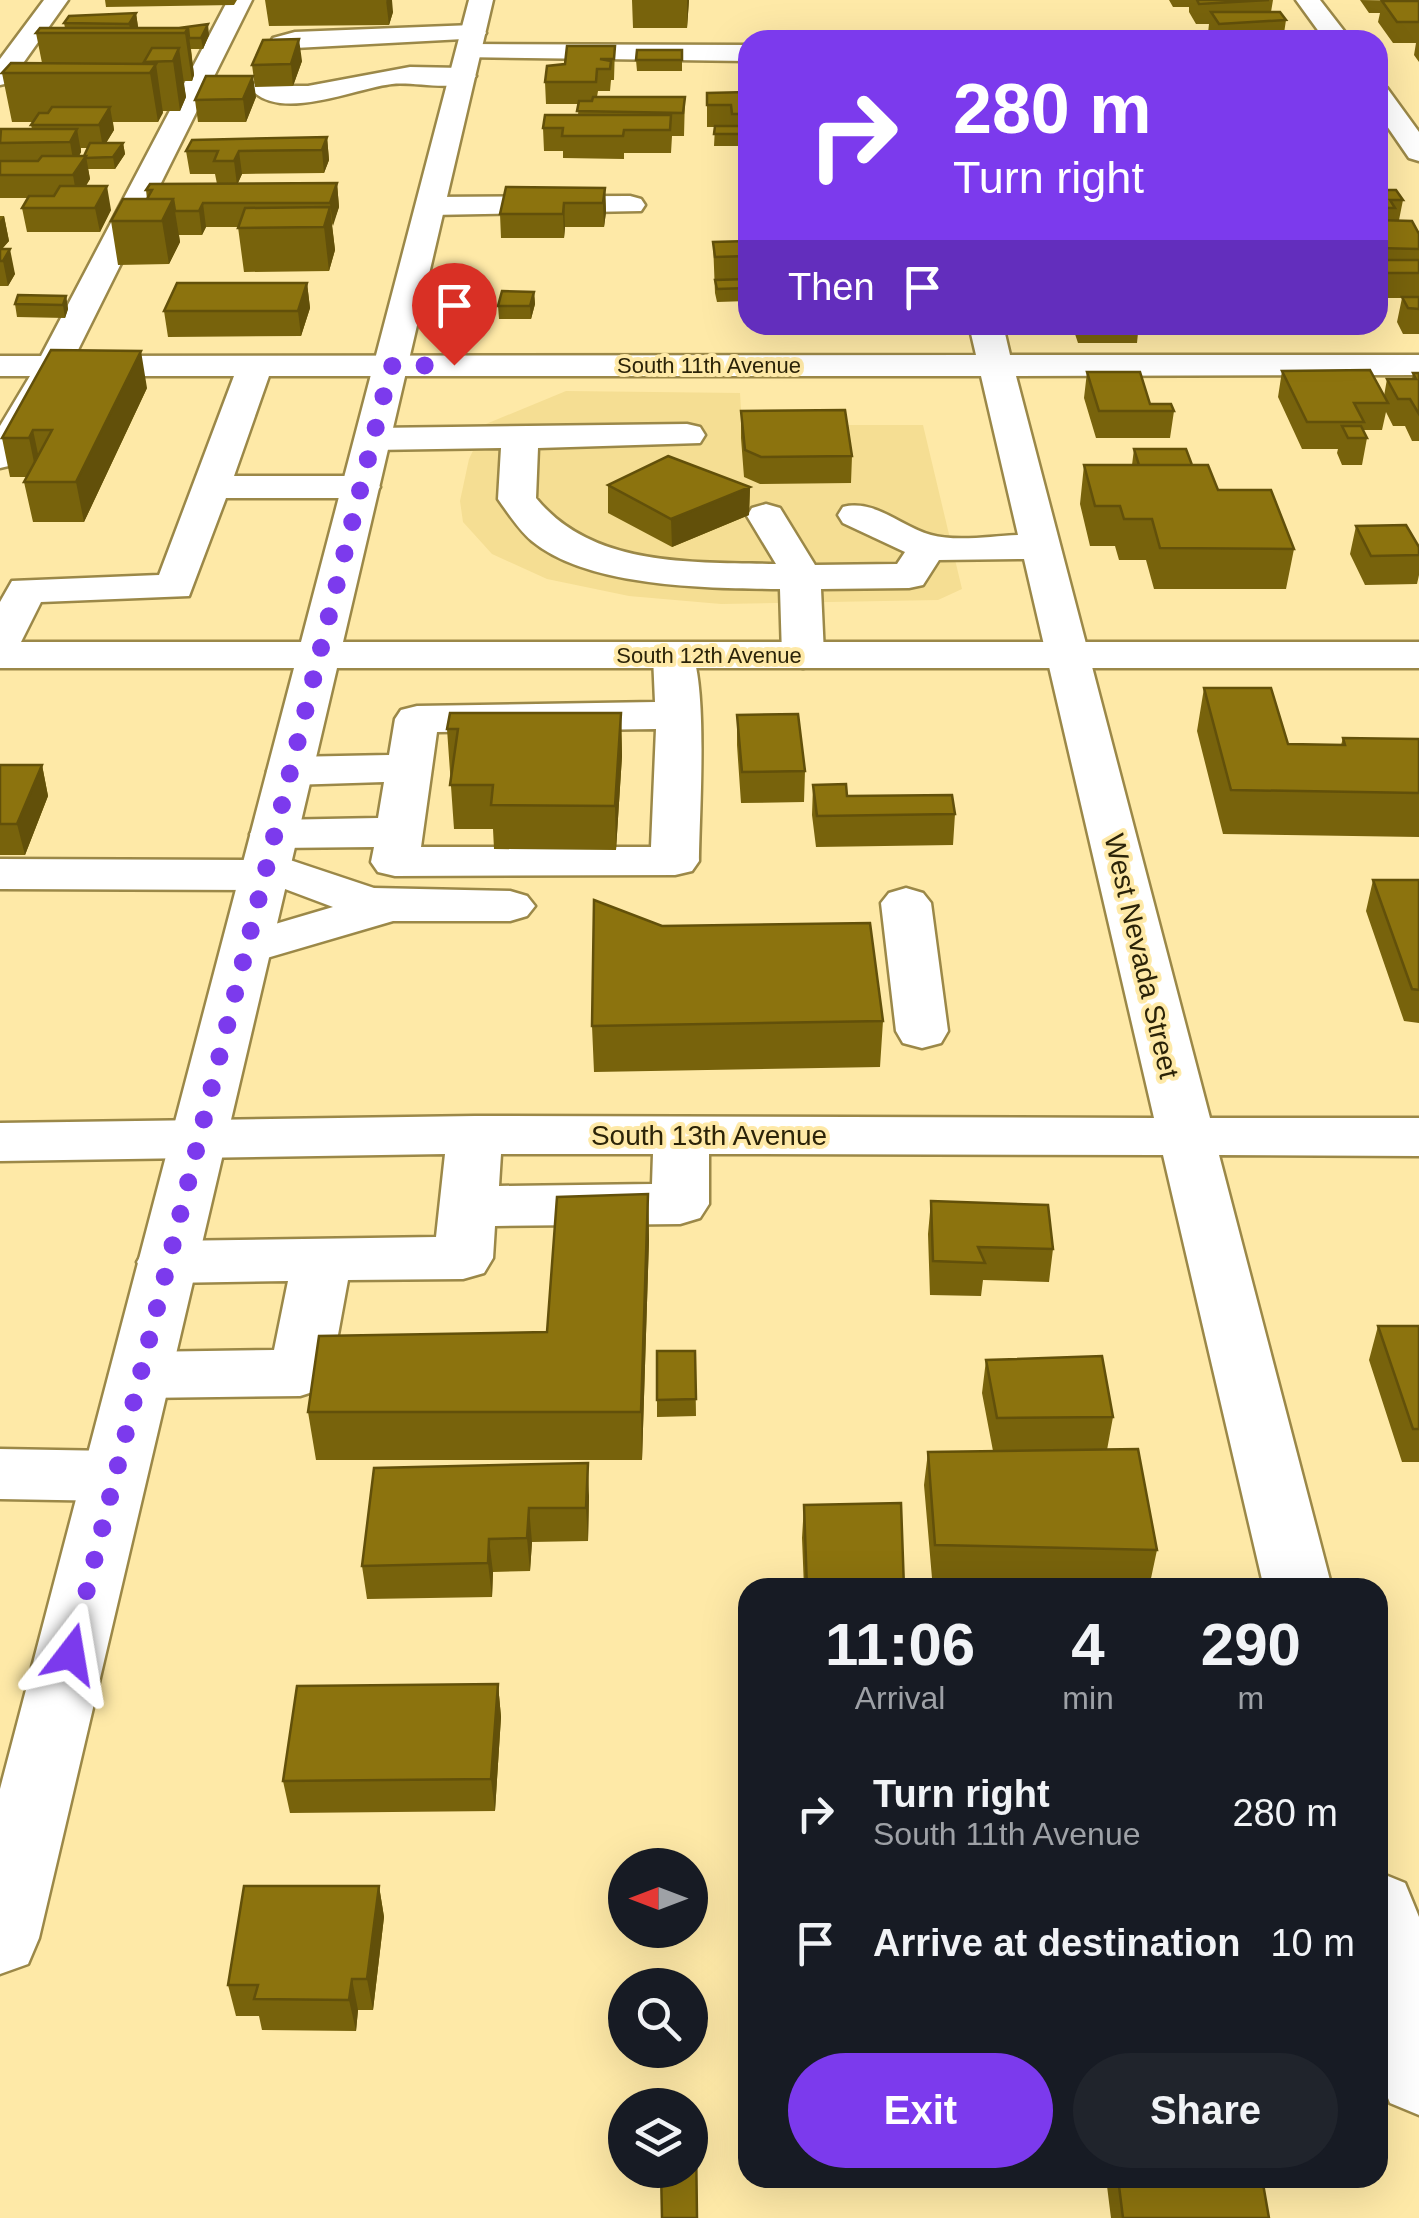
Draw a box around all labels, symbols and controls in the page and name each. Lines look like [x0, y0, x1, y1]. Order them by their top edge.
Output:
icon: right [788, 70, 918, 200]
text: 280 m [953, 70, 1151, 148]
text: Turn right [953, 152, 1144, 203]
icon: arrive [895, 260, 950, 315]
pin [412, 263, 497, 366]
text: Then [788, 266, 875, 308]
icon: arrive [427, 278, 482, 333]
street label: South 11th Avenue [617, 353, 801, 378]
street label: South 12th Avenue [616, 643, 802, 668]
street label: West Nevada Street [1098, 831, 1185, 1082]
street label: South 13th Avenue [591, 1120, 827, 1151]
position arrow [19, 1602, 123, 1706]
text: 11:06 [825, 1611, 975, 1678]
text: 4 [1071, 1611, 1105, 1678]
text: 290 [1201, 1611, 1301, 1678]
text: Arrival [855, 1680, 945, 1716]
text: min [1062, 1680, 1114, 1716]
text: m [1238, 1680, 1264, 1716]
text: Turn right [873, 1773, 1050, 1815]
icon: right [788, 1786, 843, 1841]
text: 280 m [1232, 1792, 1338, 1834]
text: South 11th Avenue [873, 1816, 1141, 1852]
north arrow [608, 1848, 708, 1948]
map controls [608, 1848, 708, 2188]
icon: arrive [788, 1916, 843, 1971]
text: Arrive at destination [873, 1922, 1240, 1964]
text: 10 m [1270, 1922, 1355, 1964]
button: search [608, 1968, 708, 2068]
button: Exit [788, 2053, 1053, 2168]
button: Share [1073, 2053, 1338, 2168]
button: layers [608, 2088, 708, 2188]

